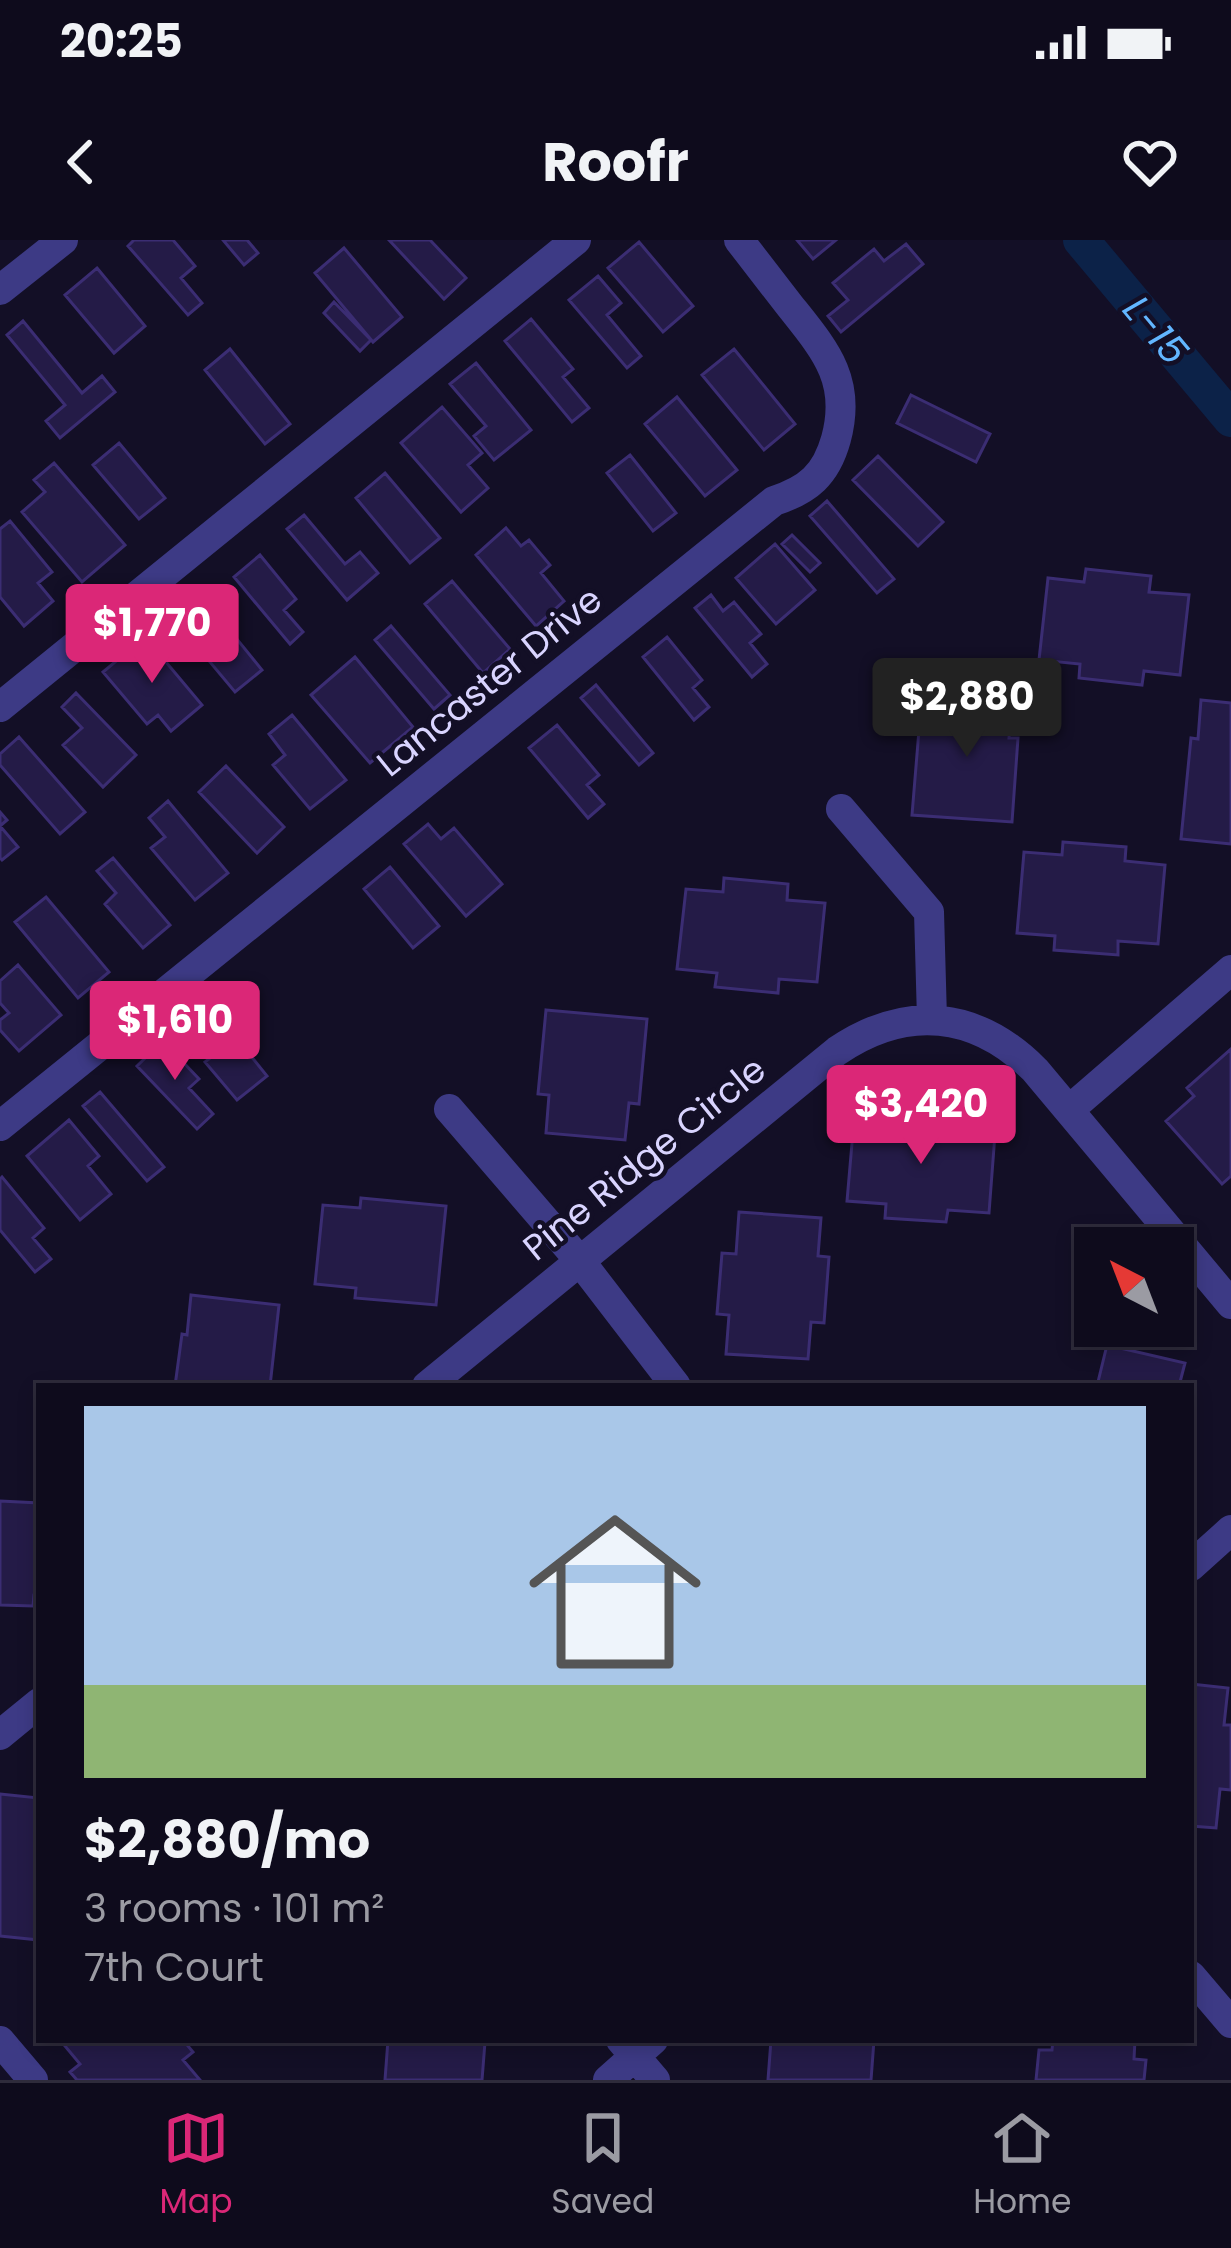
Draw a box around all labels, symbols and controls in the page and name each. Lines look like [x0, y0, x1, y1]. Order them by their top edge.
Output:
text: 20:25 [60, 10, 183, 73]
text: Roofr [542, 124, 689, 200]
icon: back [48, 129, 114, 195]
icon: heart [1117, 129, 1183, 195]
water label: L-15 [1110, 284, 1201, 377]
street label: Lancaster Drive [366, 575, 613, 788]
pin: $1,770 [54, 584, 250, 686]
text: $1,770 [93, 595, 211, 650]
pin: $2,880 [869, 658, 1065, 760]
text: $2,880 [899, 669, 1035, 724]
pin: $1,610 [77, 981, 273, 1083]
text: $1,610 [117, 992, 233, 1047]
street label: Pine Ridge Circle [512, 1044, 777, 1272]
pin: $3,420 [823, 1065, 1019, 1167]
text: $3,420 [854, 1076, 988, 1131]
north arrow [1074, 1227, 1194, 1347]
map controls [1074, 1227, 1194, 1347]
icon: home [507, 1484, 723, 1700]
text: $2,880/mo [84, 1804, 370, 1876]
text: 3 rooms · 101 m² [84, 1881, 384, 1936]
text: 7th Court [84, 1940, 264, 1995]
tab: Map [159, 2105, 232, 2227]
tab: Saved [551, 2105, 654, 2227]
tab: Home [973, 2105, 1072, 2227]

